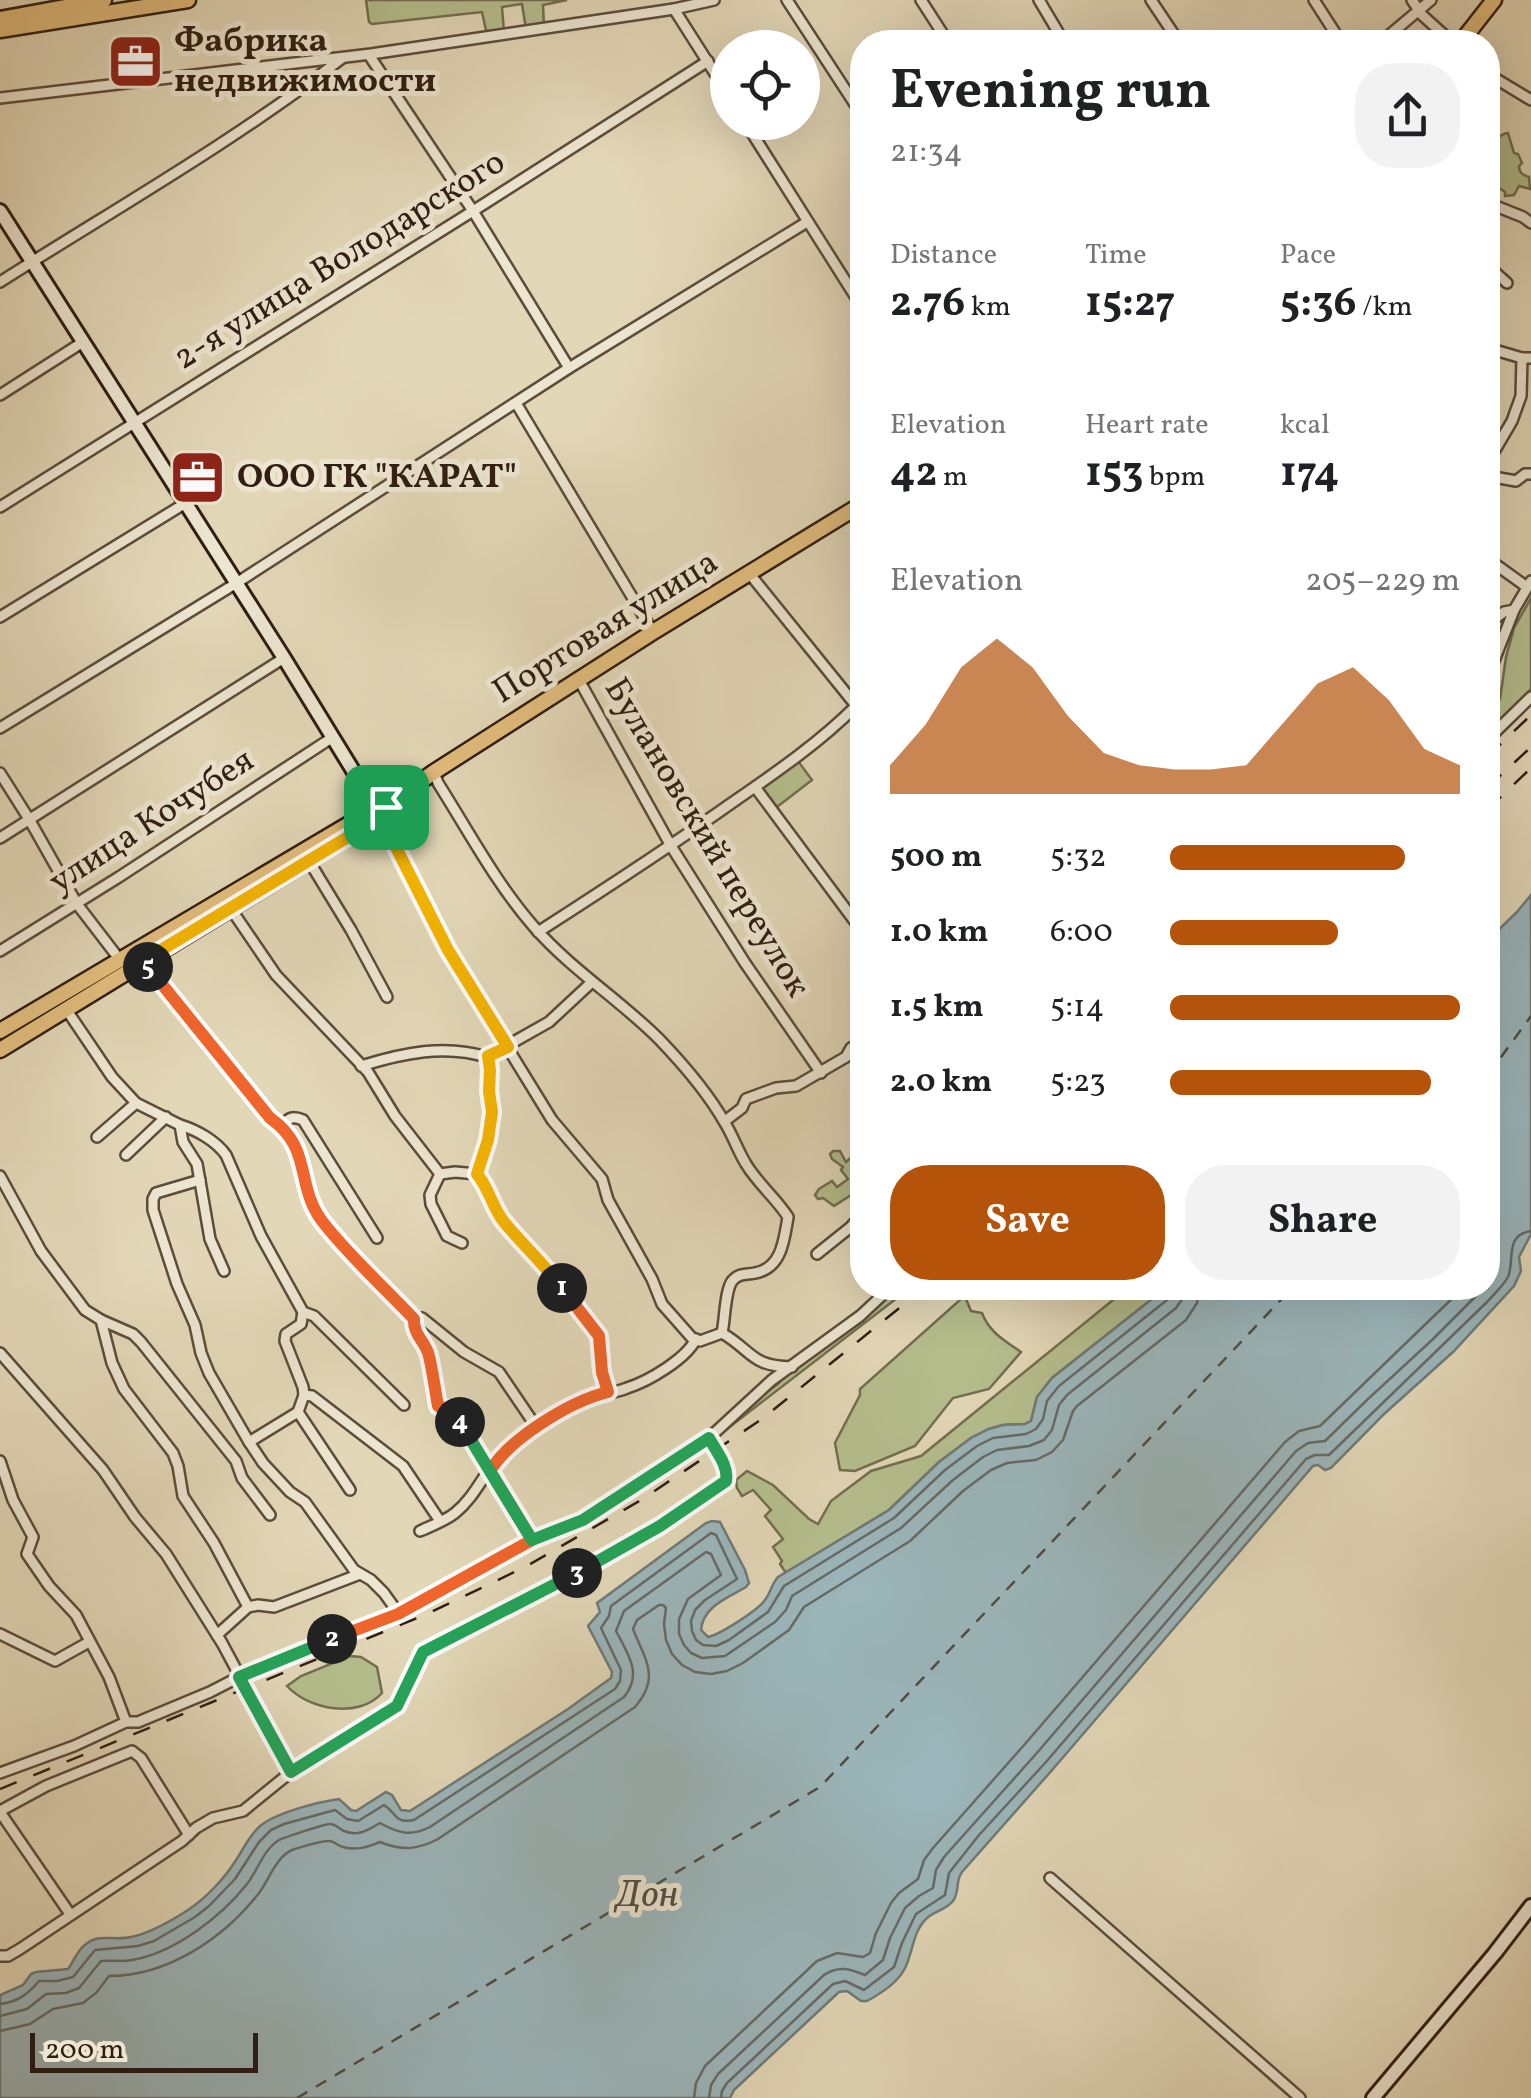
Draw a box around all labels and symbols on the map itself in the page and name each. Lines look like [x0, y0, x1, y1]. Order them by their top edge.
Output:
place label: Фабрика недвижимости [174, 18, 436, 106]
office icon: Фабрика недвижимости [105, 32, 165, 92]
street label: 2-я улица Володарского [165, 139, 515, 383]
office icon: ООО ГК "КАРАТ" [168, 448, 228, 508]
place label: ООО ГК "КАРАТ" [237, 454, 517, 502]
street label: Портовая улица [484, 539, 728, 717]
street label: Булановский переулок [591, 669, 821, 1007]
street label: улица Кочубея [40, 738, 264, 906]
pin [344, 765, 429, 850]
pin: 5 [123, 942, 173, 992]
pin: 1 [537, 1263, 587, 1313]
pin: 4 [435, 1397, 485, 1447]
pin: 3 [552, 1548, 602, 1598]
pin: 2 [307, 1614, 357, 1664]
water label: Дон [613, 1870, 678, 1923]
scale bar [30, 2028, 258, 2072]

